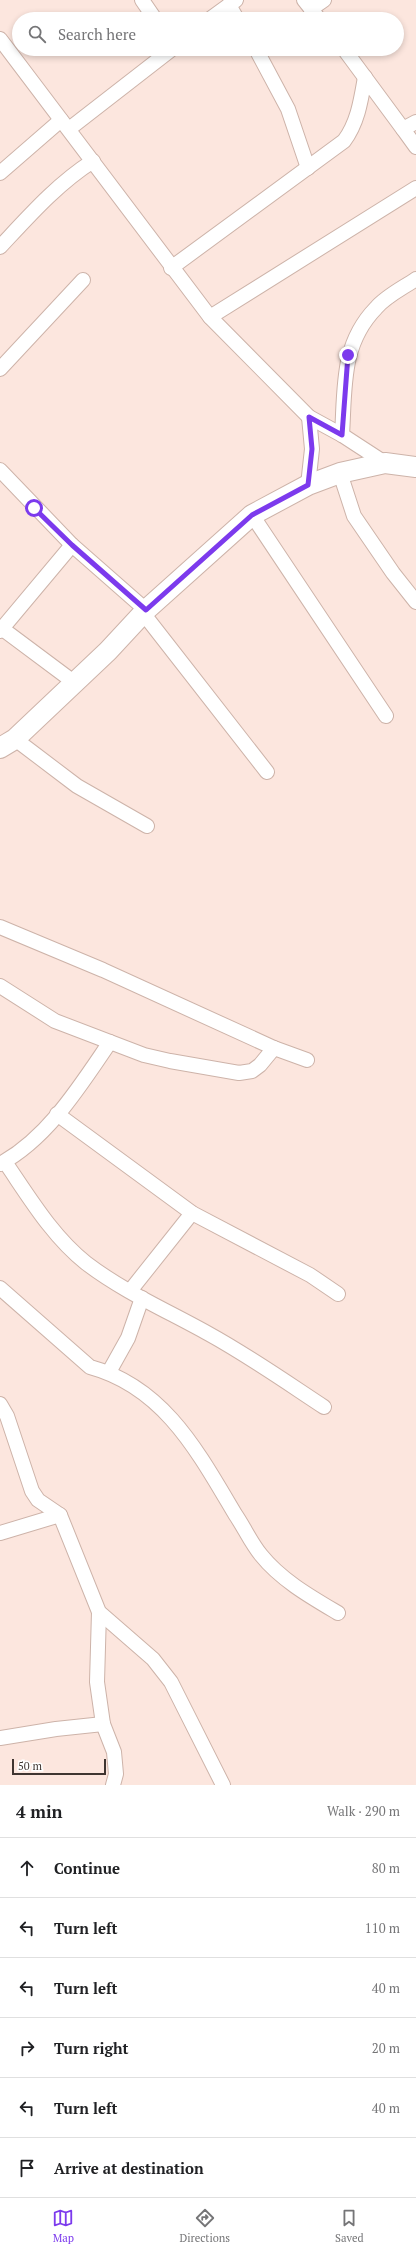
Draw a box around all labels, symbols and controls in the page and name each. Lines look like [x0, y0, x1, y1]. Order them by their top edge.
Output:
search box [12, 12, 404, 56]
icon: search [26, 23, 48, 45]
text: Search here [58, 24, 136, 44]
route end [339, 346, 357, 364]
route start [25, 499, 43, 517]
scale bar [12, 1757, 106, 1776]
text: 50 m [18, 1759, 42, 1773]
text: 4 min [16, 1800, 63, 1823]
text: Walk · 290 m [327, 1802, 400, 1820]
icon: ahead [16, 1857, 38, 1879]
text: Continue [54, 1858, 120, 1878]
text: 80 m [372, 1859, 400, 1877]
icon: left [16, 1917, 38, 1939]
text: Turn left [54, 1918, 118, 1938]
text: 110 m [365, 1919, 400, 1937]
icon: left [16, 1977, 38, 1999]
text: Turn left [54, 1978, 118, 1998]
text: 40 m [372, 1979, 400, 1997]
icon: right [16, 2037, 38, 2059]
text: Turn right [54, 2038, 129, 2058]
text: 20 m [372, 2039, 400, 2057]
icon: left [16, 2097, 38, 2119]
text: Turn left [54, 2098, 118, 2118]
text: 40 m [372, 2099, 400, 2117]
icon: arrive [16, 2157, 38, 2179]
text: Arrive at destination [54, 2158, 204, 2178]
tab: Map [52, 2207, 74, 2245]
tab: Directions [179, 2207, 230, 2245]
tab: Saved [335, 2207, 364, 2245]

